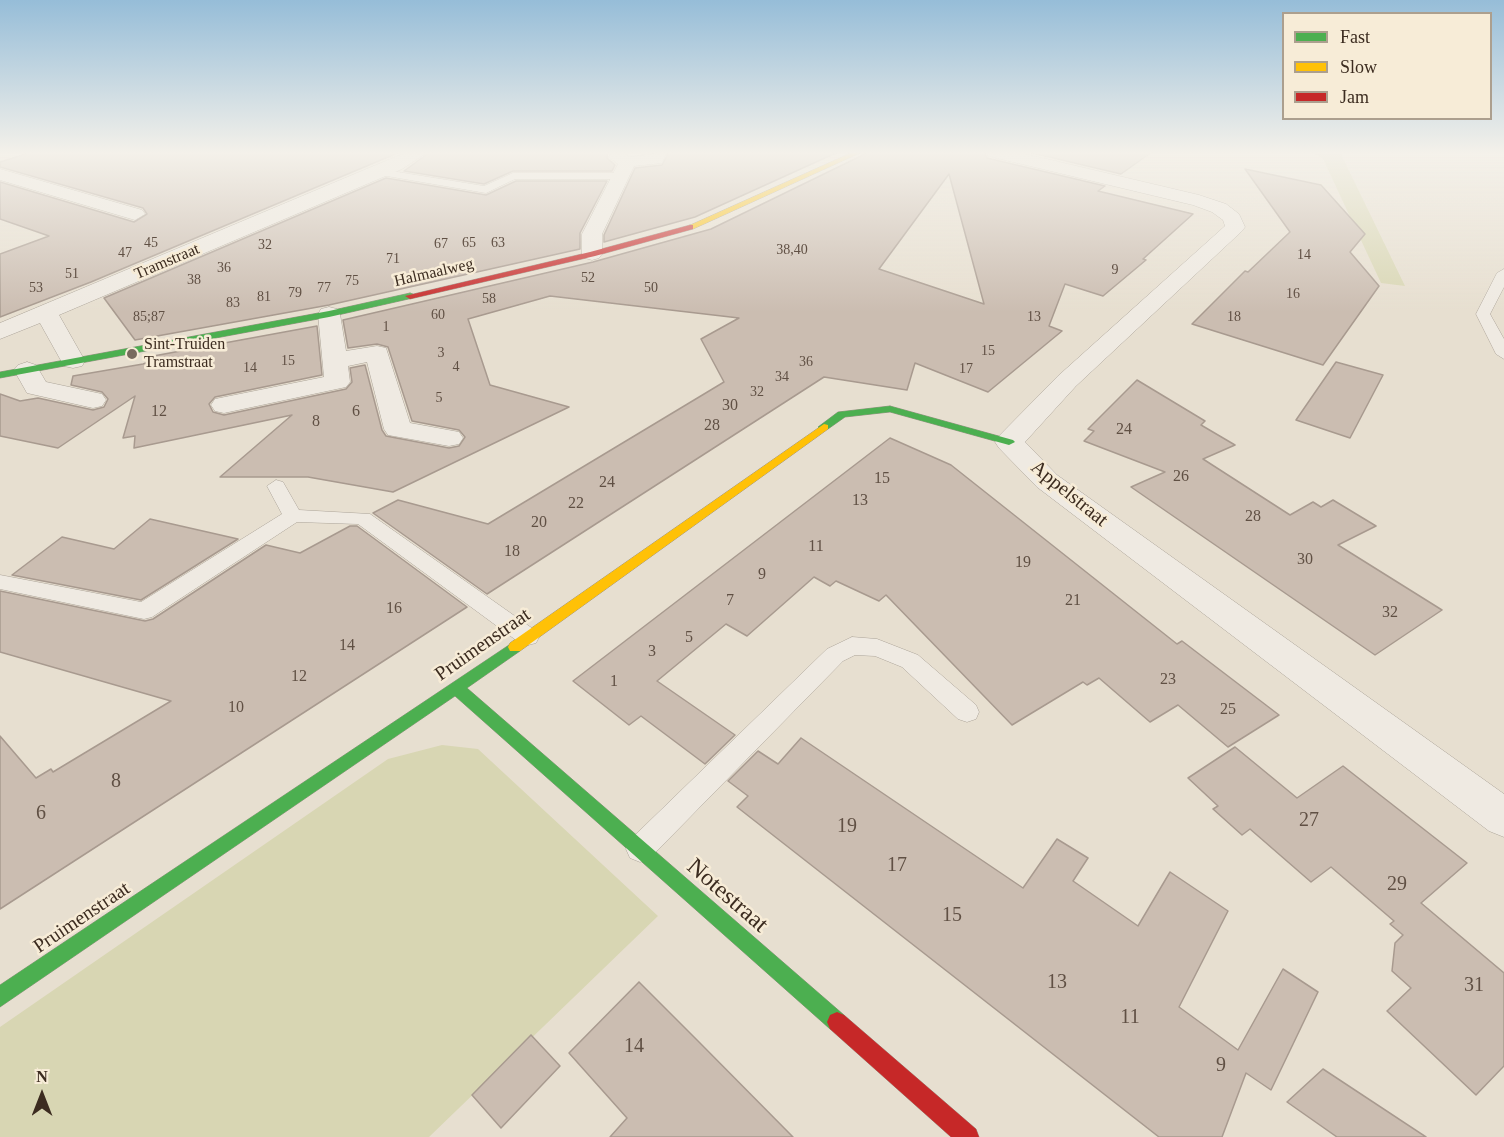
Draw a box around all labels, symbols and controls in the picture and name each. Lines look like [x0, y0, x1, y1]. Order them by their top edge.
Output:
legend [1282, 12, 1492, 120]
text: Fast [1340, 27, 1370, 47]
text: Slow [1340, 57, 1377, 77]
text: Jam [1340, 87, 1369, 107]
house number: 45 [144, 235, 158, 251]
house number: 65 [462, 235, 476, 251]
house number: 63 [491, 235, 505, 251]
house number: 67 [434, 236, 448, 252]
house number: 32 [258, 237, 272, 253]
street label: Tramstraat [132, 240, 202, 284]
house number: 38,40 [776, 242, 808, 258]
house number: 47 [118, 245, 132, 261]
house number: 14 [1297, 247, 1311, 263]
house number: 71 [386, 251, 400, 267]
street label: Halmaalweg [392, 255, 476, 291]
house number: 36 [217, 260, 231, 276]
house number: 9 [1112, 262, 1118, 278]
house number: 51 [65, 266, 79, 282]
house number: 52 [581, 270, 595, 286]
house number: 38 [187, 272, 201, 288]
house number: 75 [345, 273, 359, 289]
house number: 53 [29, 280, 43, 296]
house number: 77 [317, 280, 331, 296]
house number: 50 [644, 280, 658, 296]
house number: 79 [288, 285, 302, 301]
house number: 16 [1286, 286, 1300, 302]
house number: 81 [257, 289, 271, 305]
house number: 58 [482, 291, 496, 307]
house number: 83 [226, 295, 240, 311]
house number: 60 [431, 307, 445, 323]
house number: 85;87 [133, 309, 165, 325]
house number: 13 [1027, 309, 1041, 325]
house number: 18 [1227, 309, 1241, 325]
house number: 1 [382, 319, 389, 335]
place label: Sint-Truiden Tramstraat [144, 335, 225, 373]
house number: 15 [981, 343, 995, 359]
house number: 3 [438, 345, 444, 361]
marker: Sint-Truiden Tramstraat [125, 347, 139, 361]
house number: 15 [281, 353, 295, 369]
house number: 36 [799, 354, 813, 370]
house number: 4 [452, 359, 460, 375]
house number: 14 [243, 360, 257, 376]
house number: 17 [959, 361, 973, 377]
house number: 34 [775, 369, 789, 385]
house number: 32 [750, 384, 764, 400]
house number: 5 [436, 390, 442, 406]
house number: 30 [722, 396, 738, 416]
house number: 12 [151, 402, 167, 422]
house number: 6 [352, 402, 360, 422]
house number: 8 [312, 412, 320, 432]
house number: 28 [704, 416, 720, 436]
house number: 24 [1116, 420, 1132, 440]
street label: Appelstraat [1026, 456, 1112, 532]
house number: 26 [1173, 467, 1189, 487]
house number: 15 [874, 469, 890, 489]
house number: 24 [599, 473, 615, 493]
house number: 13 [852, 491, 868, 511]
house number: 22 [568, 494, 584, 514]
house number: 28 [1245, 507, 1261, 527]
house number: 20 [531, 513, 547, 533]
house number: 11 [808, 537, 824, 557]
house number: 18 [504, 542, 520, 562]
house number: 30 [1297, 550, 1313, 570]
house number: 19 [1015, 553, 1031, 573]
house number: 9 [758, 565, 766, 585]
house number: 7 [726, 591, 734, 611]
house number: 21 [1065, 591, 1081, 611]
house number: 16 [386, 599, 402, 619]
street label: Pruimenstraat [431, 603, 535, 687]
house number: 32 [1382, 603, 1398, 623]
house number: 5 [685, 628, 693, 648]
house number: 14 [339, 636, 355, 656]
house number: 3 [648, 642, 656, 662]
house number: 12 [291, 667, 307, 687]
house number: 23 [1160, 670, 1176, 690]
house number: 1 [610, 672, 618, 692]
house number: 10 [228, 698, 244, 718]
house number: 25 [1220, 700, 1236, 720]
house number: 8 [111, 770, 121, 794]
house number: 6 [36, 802, 46, 826]
house number: 27 [1299, 809, 1319, 833]
house number: 19 [837, 815, 857, 839]
street label: Notestraat [680, 853, 774, 939]
house number: 17 [887, 854, 907, 878]
house number: 29 [1387, 873, 1407, 897]
street label: Pruimenstraat [29, 877, 135, 959]
house number: 15 [942, 904, 962, 928]
house number: 13 [1047, 971, 1067, 995]
house number: 31 [1464, 974, 1484, 998]
house number: 11 [1120, 1006, 1140, 1030]
house number: 14 [624, 1035, 644, 1059]
house number: 9 [1216, 1054, 1226, 1078]
north arrow [12, 1065, 72, 1125]
text: N [36, 1068, 48, 1085]

